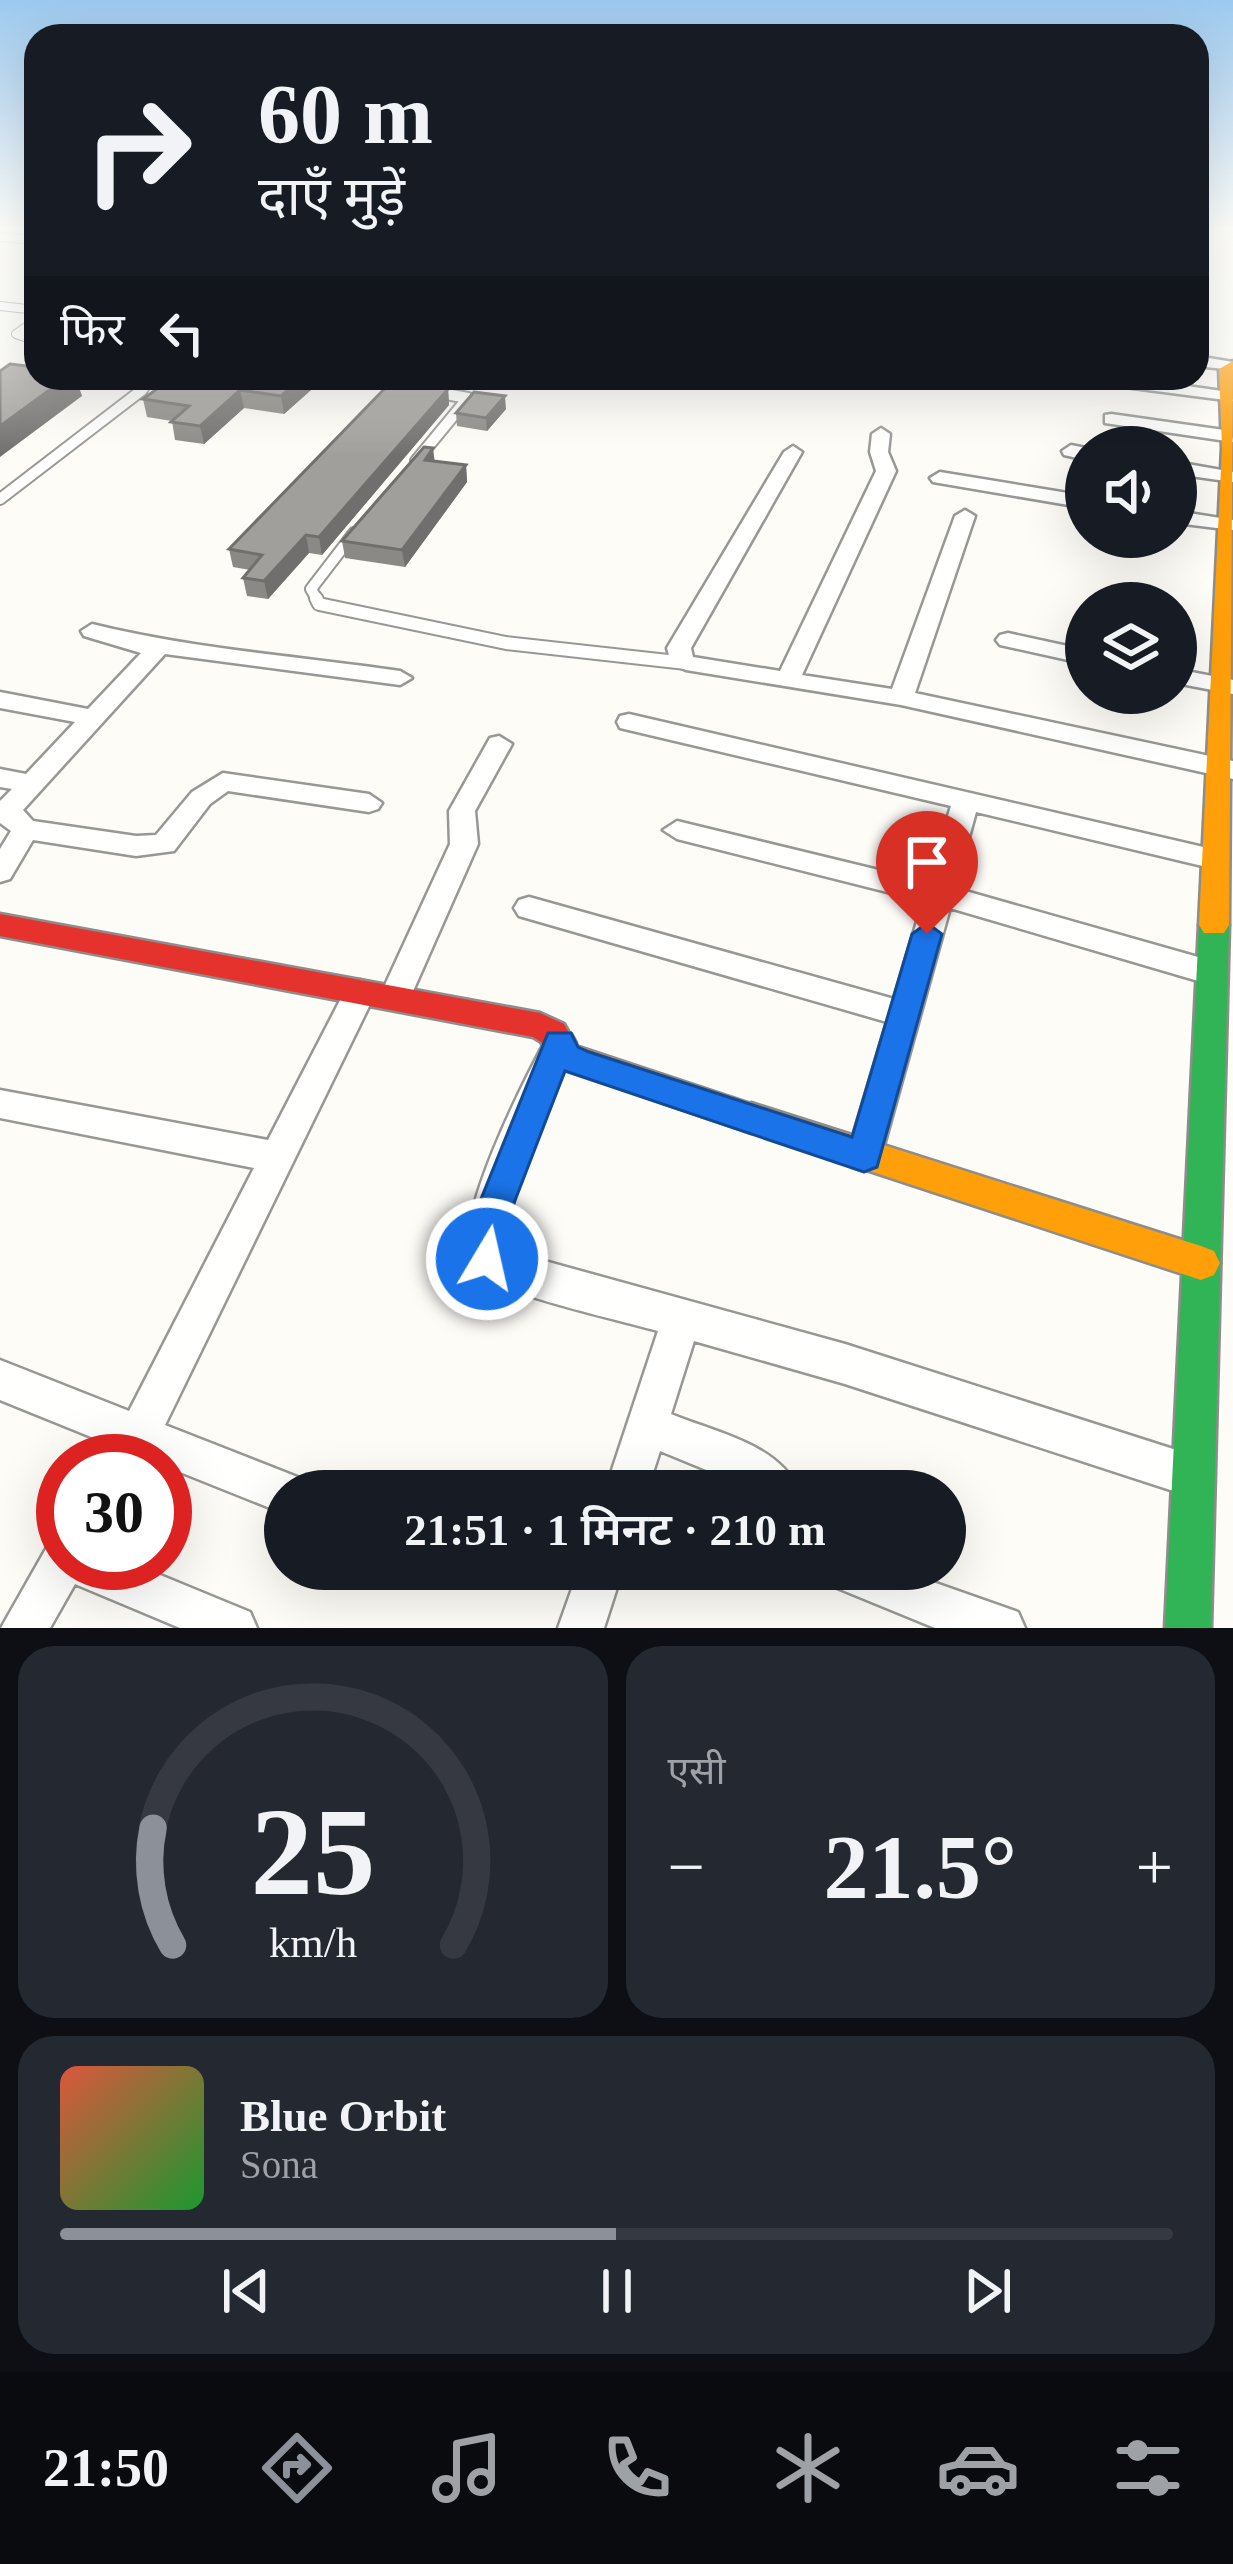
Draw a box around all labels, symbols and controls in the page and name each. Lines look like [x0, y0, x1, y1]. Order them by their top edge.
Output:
text: 60 m [258, 68, 433, 161]
icon: right [60, 72, 216, 228]
text: दाएँ मुड़ें [258, 167, 405, 227]
icon: left [149, 300, 215, 366]
text: फिर [60, 305, 125, 355]
map controls [1065, 426, 1197, 714]
button: sound [1065, 426, 1197, 558]
button: layers [1065, 582, 1197, 714]
pin [876, 811, 978, 934]
icon: arrive [894, 829, 960, 895]
position arrow [424, 1196, 550, 1322]
speed limit sign: 30 [36, 1434, 192, 1590]
text: 21:51 · 1 मिनट · 210 m [404, 1505, 826, 1555]
text: एसी [668, 1749, 726, 1792]
text: 25 [250, 1783, 375, 1921]
text: 21.5° [824, 1818, 1017, 1917]
text: − [668, 1830, 705, 1903]
text: + [1136, 1830, 1173, 1903]
text: km/h [269, 1919, 357, 1966]
text: Blue Orbit [240, 2091, 446, 2141]
text: Sona [240, 2143, 318, 2186]
icon: previous [213, 2258, 279, 2324]
icon: pause [584, 2258, 650, 2324]
icon: next [955, 2258, 1021, 2324]
icon: directions [255, 2426, 339, 2510]
icon: music [425, 2426, 509, 2510]
icon: phone [595, 2426, 679, 2510]
icon: climate [766, 2426, 850, 2510]
icon: car [936, 2426, 1020, 2510]
icon: filters [1106, 2426, 1190, 2510]
text: 21:50 [43, 2438, 169, 2498]

